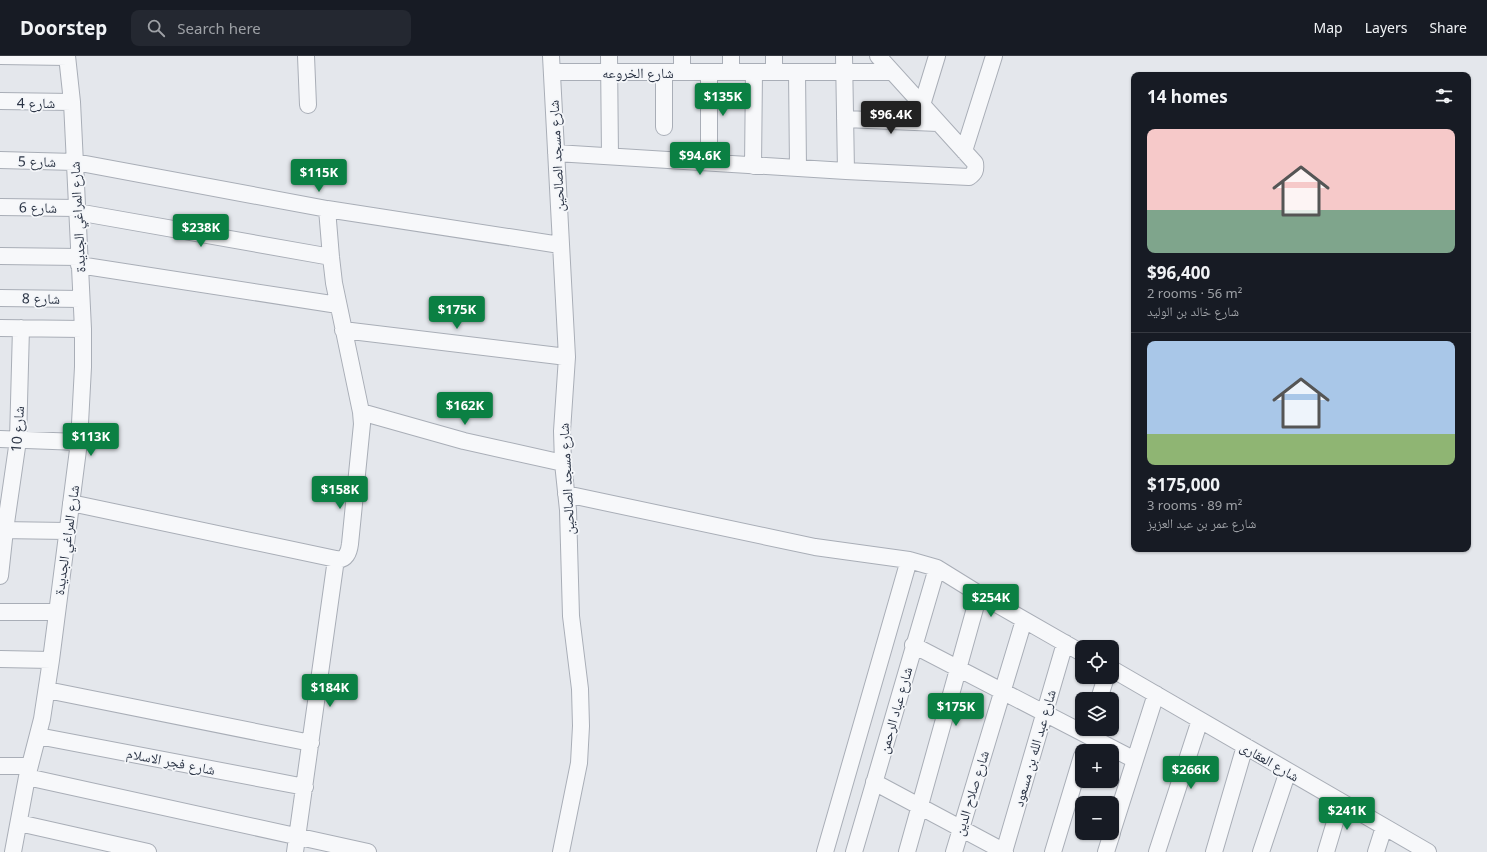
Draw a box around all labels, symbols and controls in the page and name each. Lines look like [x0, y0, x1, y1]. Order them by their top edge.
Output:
search box [131, 10, 411, 46]
text: Doorstep [20, 15, 107, 41]
icon: search [145, 17, 167, 39]
text: Search here [177, 18, 261, 38]
text: Map [1314, 18, 1343, 37]
text: Layers [1365, 18, 1407, 37]
text: Share [1429, 18, 1467, 37]
street label: شارع الخروعه [602, 63, 674, 83]
pin: $135K [695, 83, 751, 117]
text: 14 homes [1147, 85, 1228, 108]
icon: filters [1433, 85, 1455, 107]
text: $135K [704, 87, 742, 105]
street label: شارع 4 [17, 93, 55, 113]
street label: شارع مسجد الصالحين [544, 100, 569, 212]
pin: $96.4K [858, 101, 924, 135]
text: $96.4K [870, 105, 912, 123]
pin: $94.6K [667, 142, 733, 176]
text: $94.6K [679, 146, 721, 164]
street label: شارع 5 [18, 151, 56, 172]
icon: home [1265, 155, 1337, 227]
pin: $115K [291, 159, 347, 193]
street label: شارع المراغي الجديدة [65, 161, 92, 273]
text: $115K [300, 163, 338, 181]
street label: شارع 6 [19, 197, 57, 218]
pin: $238K [173, 214, 229, 248]
text: $238K [182, 218, 220, 236]
text: $96,400 [1147, 261, 1210, 284]
text: 2 rooms · 56 m² [1147, 284, 1242, 302]
street label: شارع 8 [22, 288, 60, 309]
pin: $175K [429, 296, 485, 330]
text: $175K [438, 300, 476, 318]
text: شارع خالد بن الوليد [1147, 302, 1239, 320]
icon: home [1265, 367, 1337, 439]
pin: $162K [437, 392, 493, 426]
text: $162K [446, 396, 484, 414]
street label: شارع 10 [6, 405, 29, 453]
pin: $113K [63, 423, 119, 457]
street label: شارع مسجد الصالحين [554, 423, 579, 535]
text: $113K [72, 427, 110, 445]
text: $175,000 [1147, 473, 1220, 496]
pin: $158K [312, 476, 368, 510]
text: $158K [321, 480, 359, 498]
street label: شارع المراغي الجديدة [49, 484, 86, 597]
text: 3 rooms · 89 m² [1147, 496, 1242, 514]
text: شارع عمر بن عبد العزيز [1147, 514, 1256, 532]
pin: $254K [963, 584, 1019, 618]
text: $254K [972, 588, 1010, 606]
map controls [1075, 640, 1119, 840]
button: locate [1075, 640, 1119, 684]
street label: شارع عباد الرحمن [874, 664, 917, 756]
pin: $184K [302, 674, 358, 708]
text: $184K [311, 678, 349, 696]
street label: شارع عبد الله بن مسعود [1008, 687, 1061, 809]
button: layers [1075, 692, 1119, 736]
pin: $175K [928, 693, 984, 727]
text: $175K [937, 697, 975, 715]
street label: شارع العقارى [1236, 736, 1303, 786]
street label: شارع فجر الاسلام [125, 743, 217, 780]
button: + [1075, 744, 1119, 788]
street label: شارع صلاح الدين [949, 748, 994, 838]
pin: $266K [1163, 756, 1219, 790]
text: $266K [1172, 760, 1210, 778]
button: − [1075, 796, 1119, 840]
pin: $241K [1319, 797, 1375, 831]
text: $241K [1328, 801, 1366, 819]

